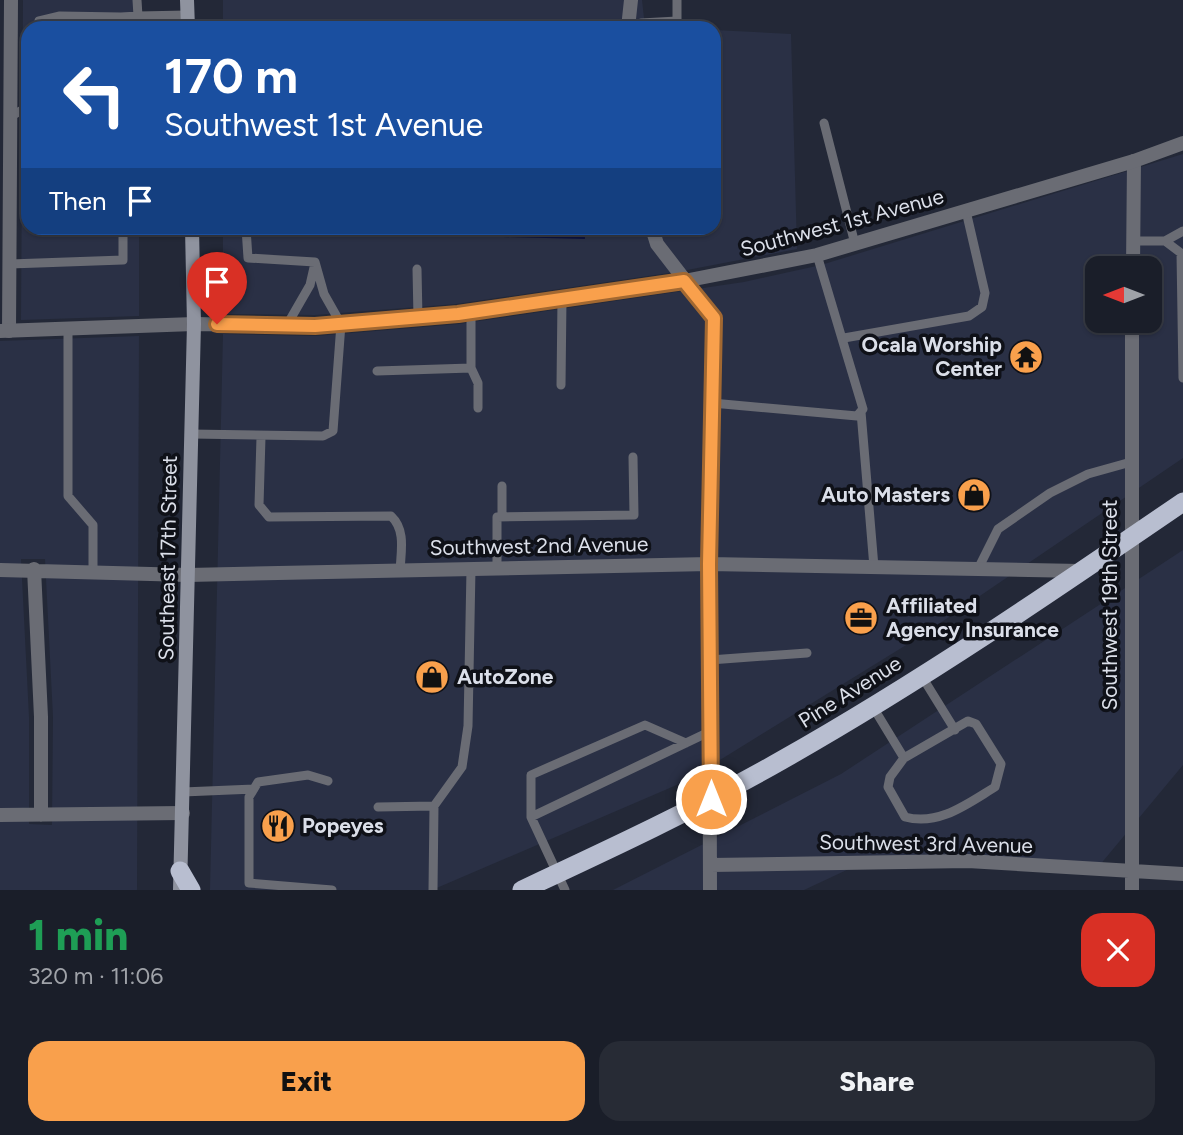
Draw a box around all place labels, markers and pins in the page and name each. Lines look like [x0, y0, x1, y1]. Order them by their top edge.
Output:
pin [187, 252, 247, 324]
place label: Ocala Worship Center [862, 332, 1002, 381]
temple icon: Ocala Worship Center [1007, 338, 1045, 376]
shop icon: Auto Masters [955, 476, 993, 514]
place label: Auto Masters [821, 482, 950, 507]
place label: Affiliated Agency Insurance [886, 593, 1059, 642]
office icon: Affiliated Agency Insurance [842, 599, 880, 637]
shop icon: AutoZone [413, 658, 451, 696]
place label: AutoZone [457, 664, 554, 689]
restaurant icon: Popeyes [259, 807, 297, 845]
place label: Popeyes [302, 813, 384, 838]

